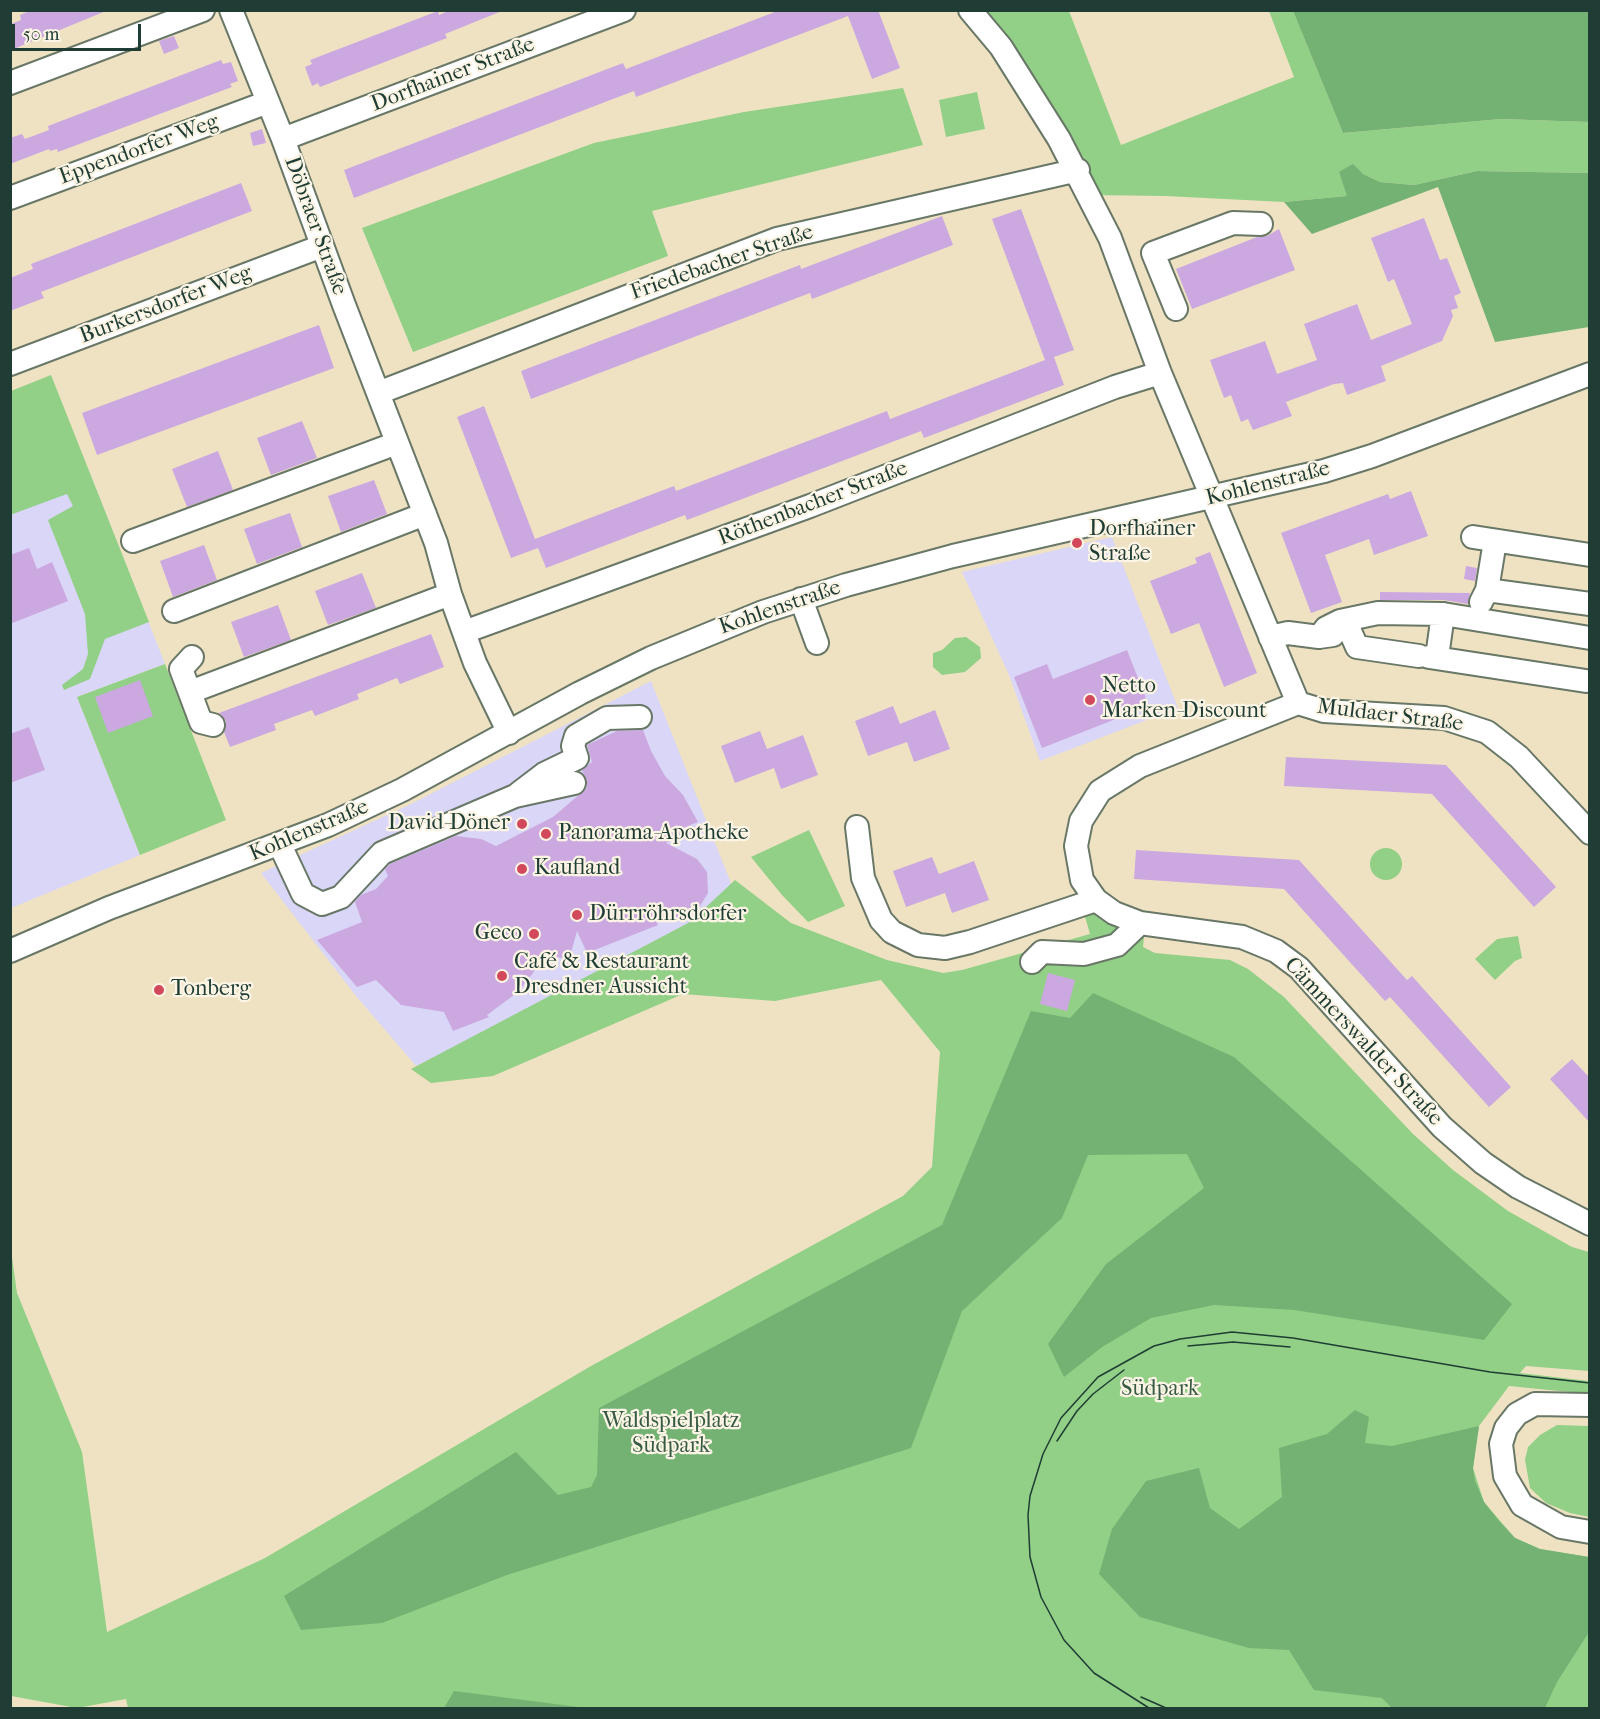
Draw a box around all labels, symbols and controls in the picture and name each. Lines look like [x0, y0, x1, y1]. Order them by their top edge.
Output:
scale bar [15, 12, 144, 50]
text: 50 m [23, 24, 59, 45]
street label: Dorfhainer Straße [368, 32, 538, 118]
street label: Eppendorfer Weg [56, 109, 222, 191]
street label: Döbraer Straße [278, 153, 352, 299]
street label: Friedebacher Straße [627, 219, 817, 307]
street label: Burkersdorfer Weg [76, 260, 256, 350]
street label: Röthenbacher Straße [715, 456, 911, 552]
street label: Kohlenstraße [1203, 456, 1333, 512]
place label: Dorfhainer Straße [1089, 517, 1195, 568]
marker: Dorfhainer Straße [1070, 536, 1084, 550]
street label: Kohlenstraße [716, 575, 844, 641]
place label: Netto Marken-Discount [1102, 674, 1267, 726]
marker: Netto Marken-Discount [1083, 693, 1097, 707]
street label: Muldaer Straße [1315, 694, 1465, 738]
street label: Kohlenstraße [245, 794, 373, 868]
place label: David-Döner [388, 811, 510, 837]
marker: David-Döner [515, 817, 529, 831]
place label: Panorama-Apotheke [558, 821, 749, 847]
marker: Panorama-Apotheke [539, 827, 553, 841]
place label: Kaufland [534, 856, 620, 882]
marker: Kaufland [515, 862, 529, 876]
place label: Dürrröhrsdorfer [589, 902, 746, 928]
marker: Dürrröhrsdorfer [570, 908, 584, 922]
place label: Geco [475, 921, 522, 947]
marker: Geco [527, 927, 541, 941]
place label: Café & Restaurant Dresdner Aussicht [514, 950, 689, 1002]
street label: Cämmerswalder Straße [1278, 952, 1448, 1132]
marker: Café & Restaurant Dresdner Aussicht [495, 969, 509, 983]
place label: Tonberg [171, 977, 251, 1003]
marker: Tonberg [152, 983, 166, 997]
park label: Südpark [1121, 1377, 1199, 1403]
park label: Waldspielplatz Südpark [603, 1409, 739, 1460]

